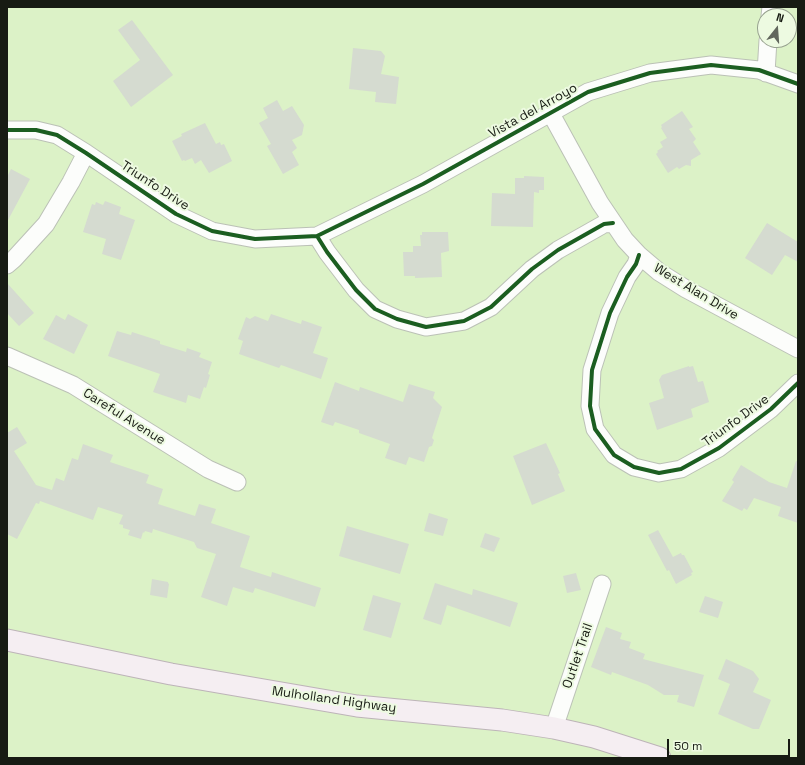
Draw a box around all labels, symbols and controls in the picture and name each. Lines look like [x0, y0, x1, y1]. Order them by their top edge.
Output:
north arrow [757, 8, 797, 48]
text: N [775, 10, 786, 25]
street label: Vista del Arroyo [486, 80, 580, 142]
street label: Triunfo Drive [118, 158, 192, 214]
street label: West Alan Drive [651, 261, 741, 323]
street label: Careful Avenue [80, 385, 168, 449]
street label: Triunfo Drive [700, 392, 772, 450]
street label: Outlet Trail [560, 621, 596, 691]
street label: Mulholland Highway [271, 684, 397, 716]
scale bar [669, 731, 792, 757]
text: 50 m [674, 738, 702, 754]

